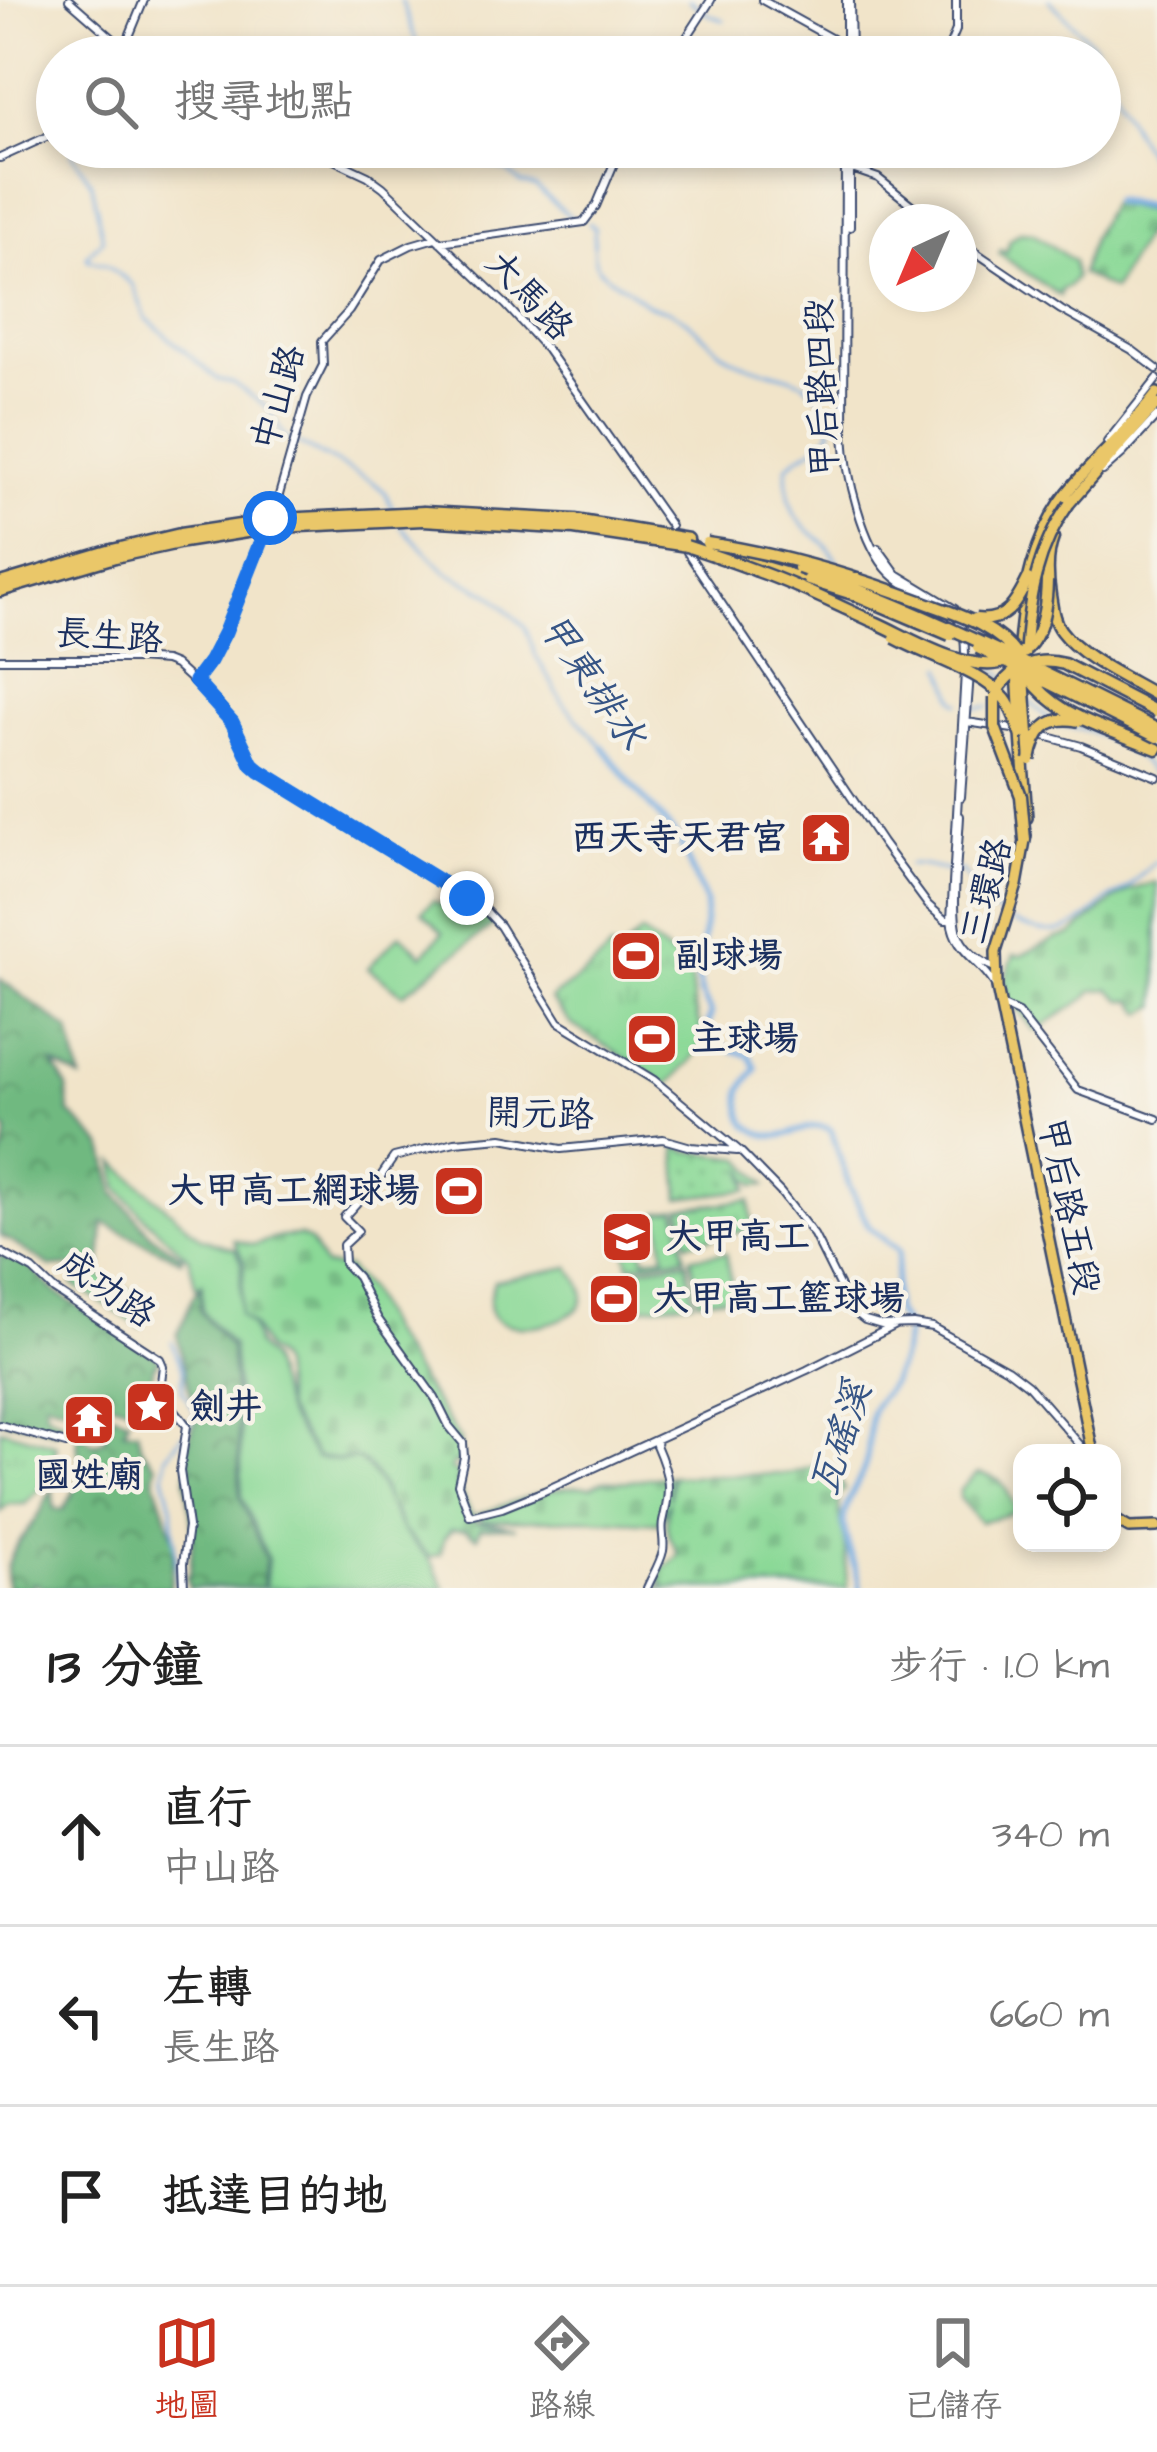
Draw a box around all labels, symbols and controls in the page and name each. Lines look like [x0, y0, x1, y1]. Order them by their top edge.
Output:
search box [36, 36, 1121, 168]
icon: search [78, 69, 144, 135]
text: 搜尋地點 [174, 72, 354, 134]
north arrow [869, 204, 977, 312]
street label: 大馬路 [474, 239, 584, 353]
street label: 甲后路四段 [794, 297, 852, 479]
street label: 中山路 [240, 339, 318, 457]
route start [243, 491, 297, 545]
water label: 甲東排水 [524, 603, 658, 762]
street label: 長生路 [53, 608, 165, 666]
temple icon: 西天寺天君宮 [798, 810, 854, 866]
place label: 西天寺天君宮 [571, 813, 787, 864]
street label: 三環路 [948, 832, 1026, 950]
route end [440, 871, 494, 925]
sports icon: 副球場 [608, 928, 664, 984]
place label: 副球場 [675, 931, 783, 982]
sports icon: 主球場 [624, 1011, 680, 1067]
place label: 主球場 [691, 1014, 799, 1065]
street label: 開元路 [485, 1088, 595, 1142]
street label: 甲后路五段 [1024, 1113, 1112, 1299]
sports icon: 大甲高工網球場 [431, 1163, 487, 1219]
place label: 大甲高工網球場 [168, 1166, 420, 1217]
school or university icon: 大甲高工 [599, 1209, 655, 1265]
place label: 大甲高工 [666, 1212, 810, 1263]
street label: 成功路 [48, 1237, 166, 1341]
sports icon: 大甲高工籃球場 [586, 1271, 642, 1327]
place label: 大甲高工籃球場 [653, 1274, 905, 1325]
water label: 瓦磘溪 [798, 1373, 886, 1503]
place icon: 劍井 [123, 1379, 179, 1435]
place label: 劍井 [190, 1382, 262, 1433]
temple icon: 國姓廟 [61, 1392, 117, 1448]
map controls [1013, 1444, 1121, 1552]
button: locate [1013, 1444, 1121, 1552]
place label: 國姓廟 [35, 1451, 143, 1502]
text: 13 分鐘 [48, 1632, 203, 1703]
text: 步行 · 1.0 km [889, 1640, 1109, 1694]
text: 直行 [162, 1778, 252, 1840]
icon: ahead [48, 1803, 114, 1869]
text: 340 m [992, 1809, 1109, 1863]
text: 中山路 [162, 1842, 279, 1896]
text: 左轉 [162, 1958, 252, 2020]
icon: left [48, 1983, 114, 2049]
text: 660 m [990, 1989, 1109, 2043]
text: 長生路 [162, 2022, 279, 2076]
icon: arrive [48, 2163, 114, 2229]
text: 抵達目的地 [162, 2166, 387, 2228]
tab: 地圖 [154, 2310, 220, 2429]
tab: 路線 [529, 2310, 595, 2429]
tab: 已儲存 [904, 2310, 1003, 2429]

